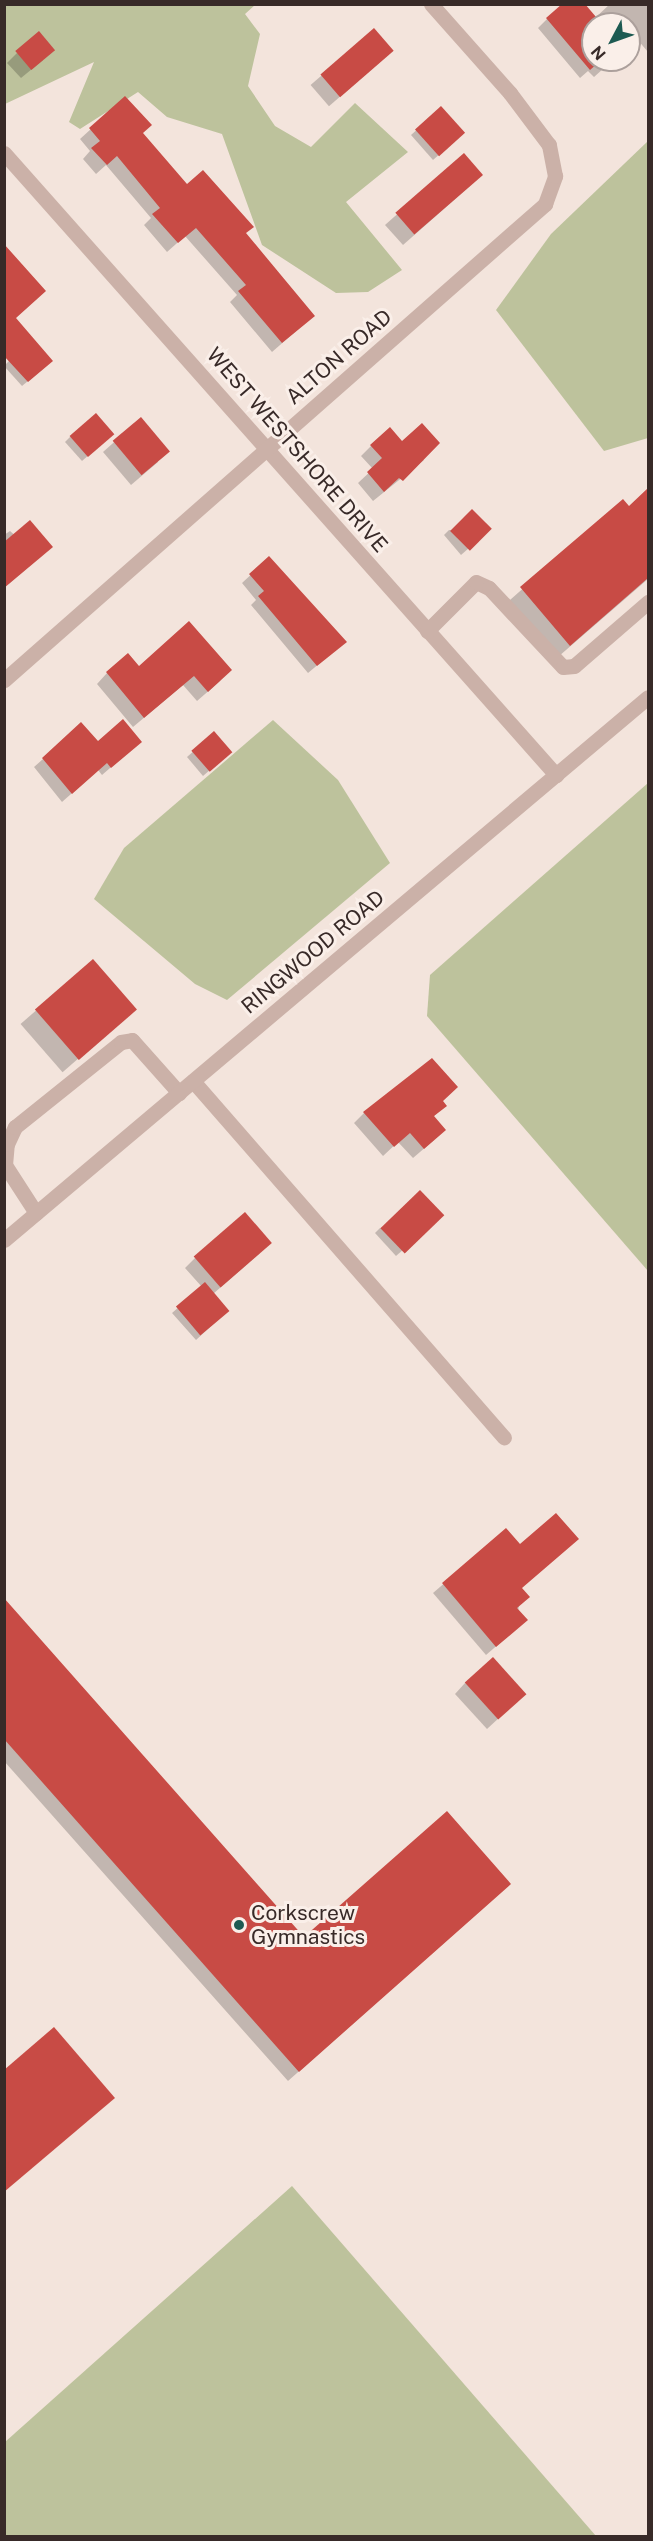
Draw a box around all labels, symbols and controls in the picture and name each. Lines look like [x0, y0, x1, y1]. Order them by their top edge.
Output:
north arrow [581, 12, 641, 72]
text: N [587, 42, 610, 64]
street label: ALTON ROAD [281, 304, 397, 410]
street label: WEST WESTSHORE DRIVE [201, 342, 393, 558]
street label: RINGWOOD ROAD [236, 885, 390, 1019]
place label: Corkscrew Gymnastics [251, 1900, 365, 1950]
marker: Corkscrew Gymnastics [232, 1918, 246, 1932]

